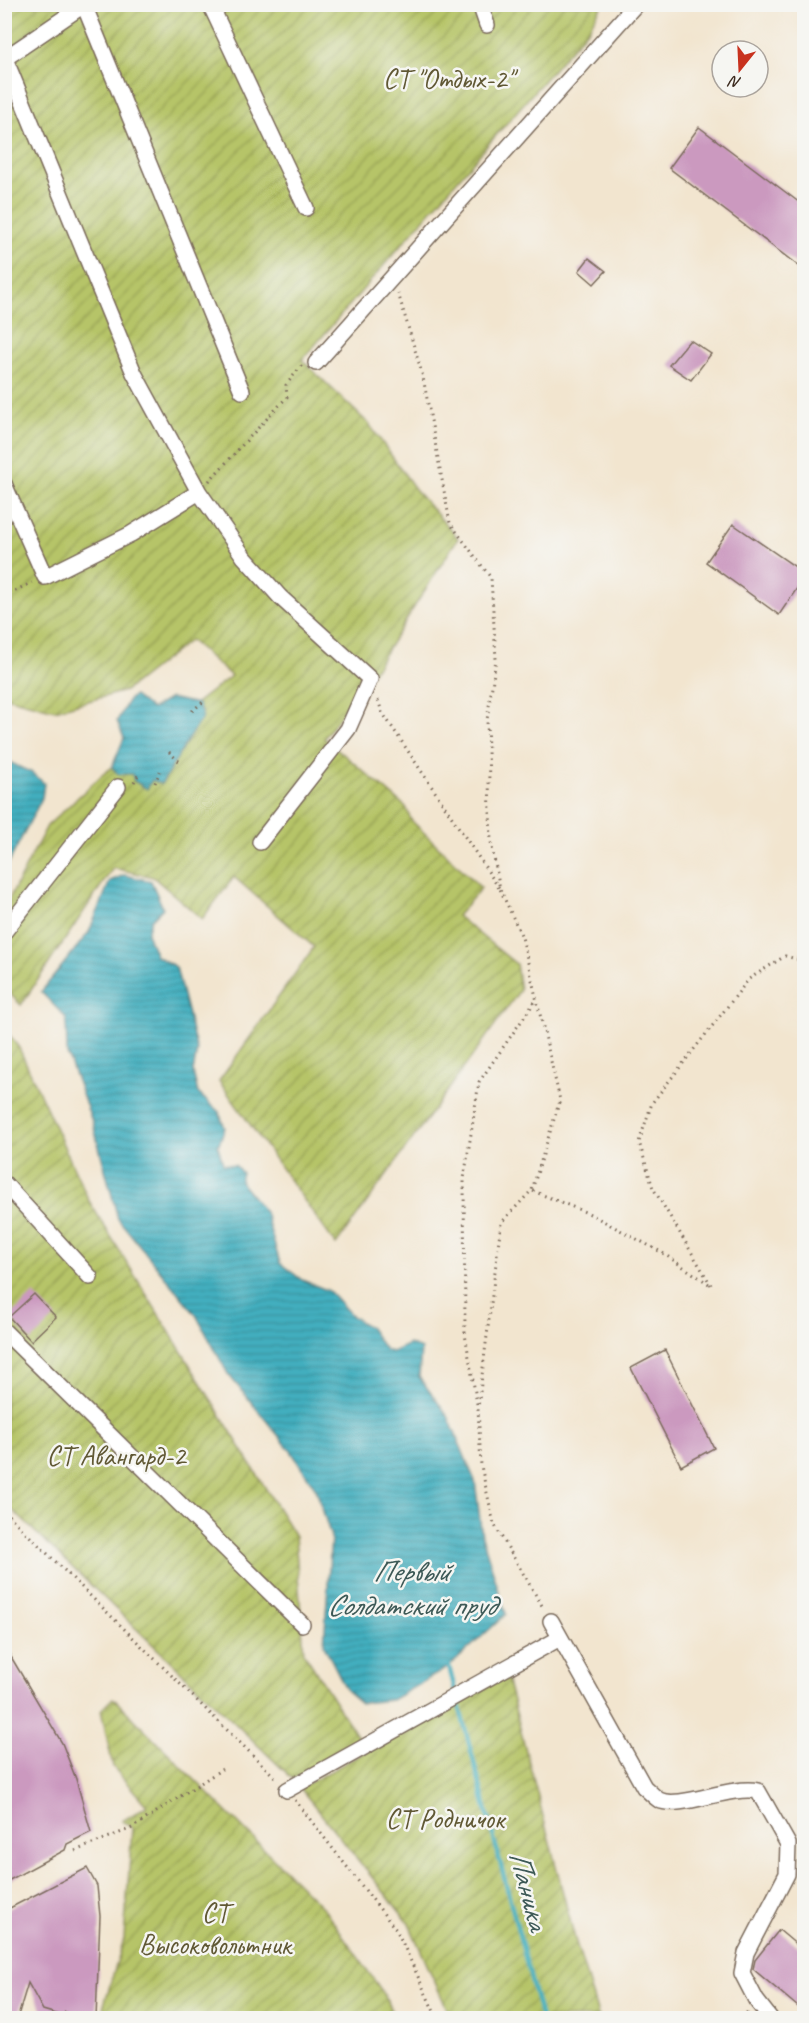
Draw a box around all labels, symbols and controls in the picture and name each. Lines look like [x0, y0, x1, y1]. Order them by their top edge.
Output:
north arrow [710, 39, 770, 99]
park label: СТ "Отдых-2" [383, 61, 518, 96]
text: N [725, 70, 743, 93]
park label: СТ Авангард-2 [47, 1438, 188, 1473]
water label: Первый Солдатский пруд [327, 1552, 501, 1624]
park label: СТ Родничок [386, 1801, 507, 1836]
water label: Паника [500, 1846, 559, 1937]
park label: СТ Высоковольтник [139, 1895, 294, 1962]

